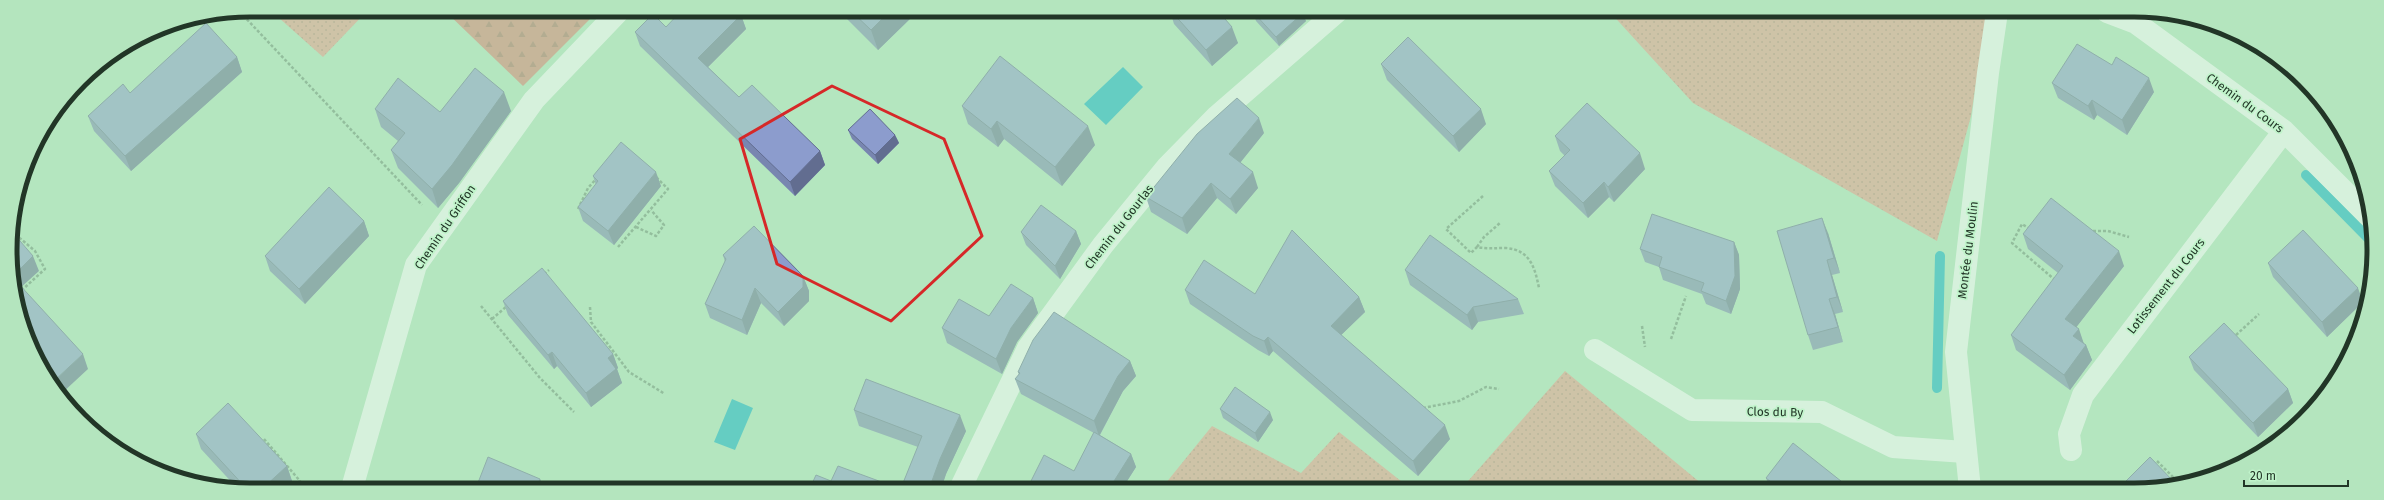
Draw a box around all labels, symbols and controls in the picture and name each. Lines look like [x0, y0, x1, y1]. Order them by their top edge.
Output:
street label: Chemin du Cours [2204, 70, 2287, 136]
street label: Chemin du Griffon [412, 182, 478, 272]
street label: Chemin du Gourlas [1082, 182, 1156, 272]
street label: Montée du Moulin [1955, 200, 1981, 300]
street label: Lotissement du Cours [2124, 235, 2208, 337]
street label: Clos du By [1747, 405, 1803, 419]
scale bar [2244, 462, 2348, 488]
text: 20 m [2250, 469, 2276, 483]

